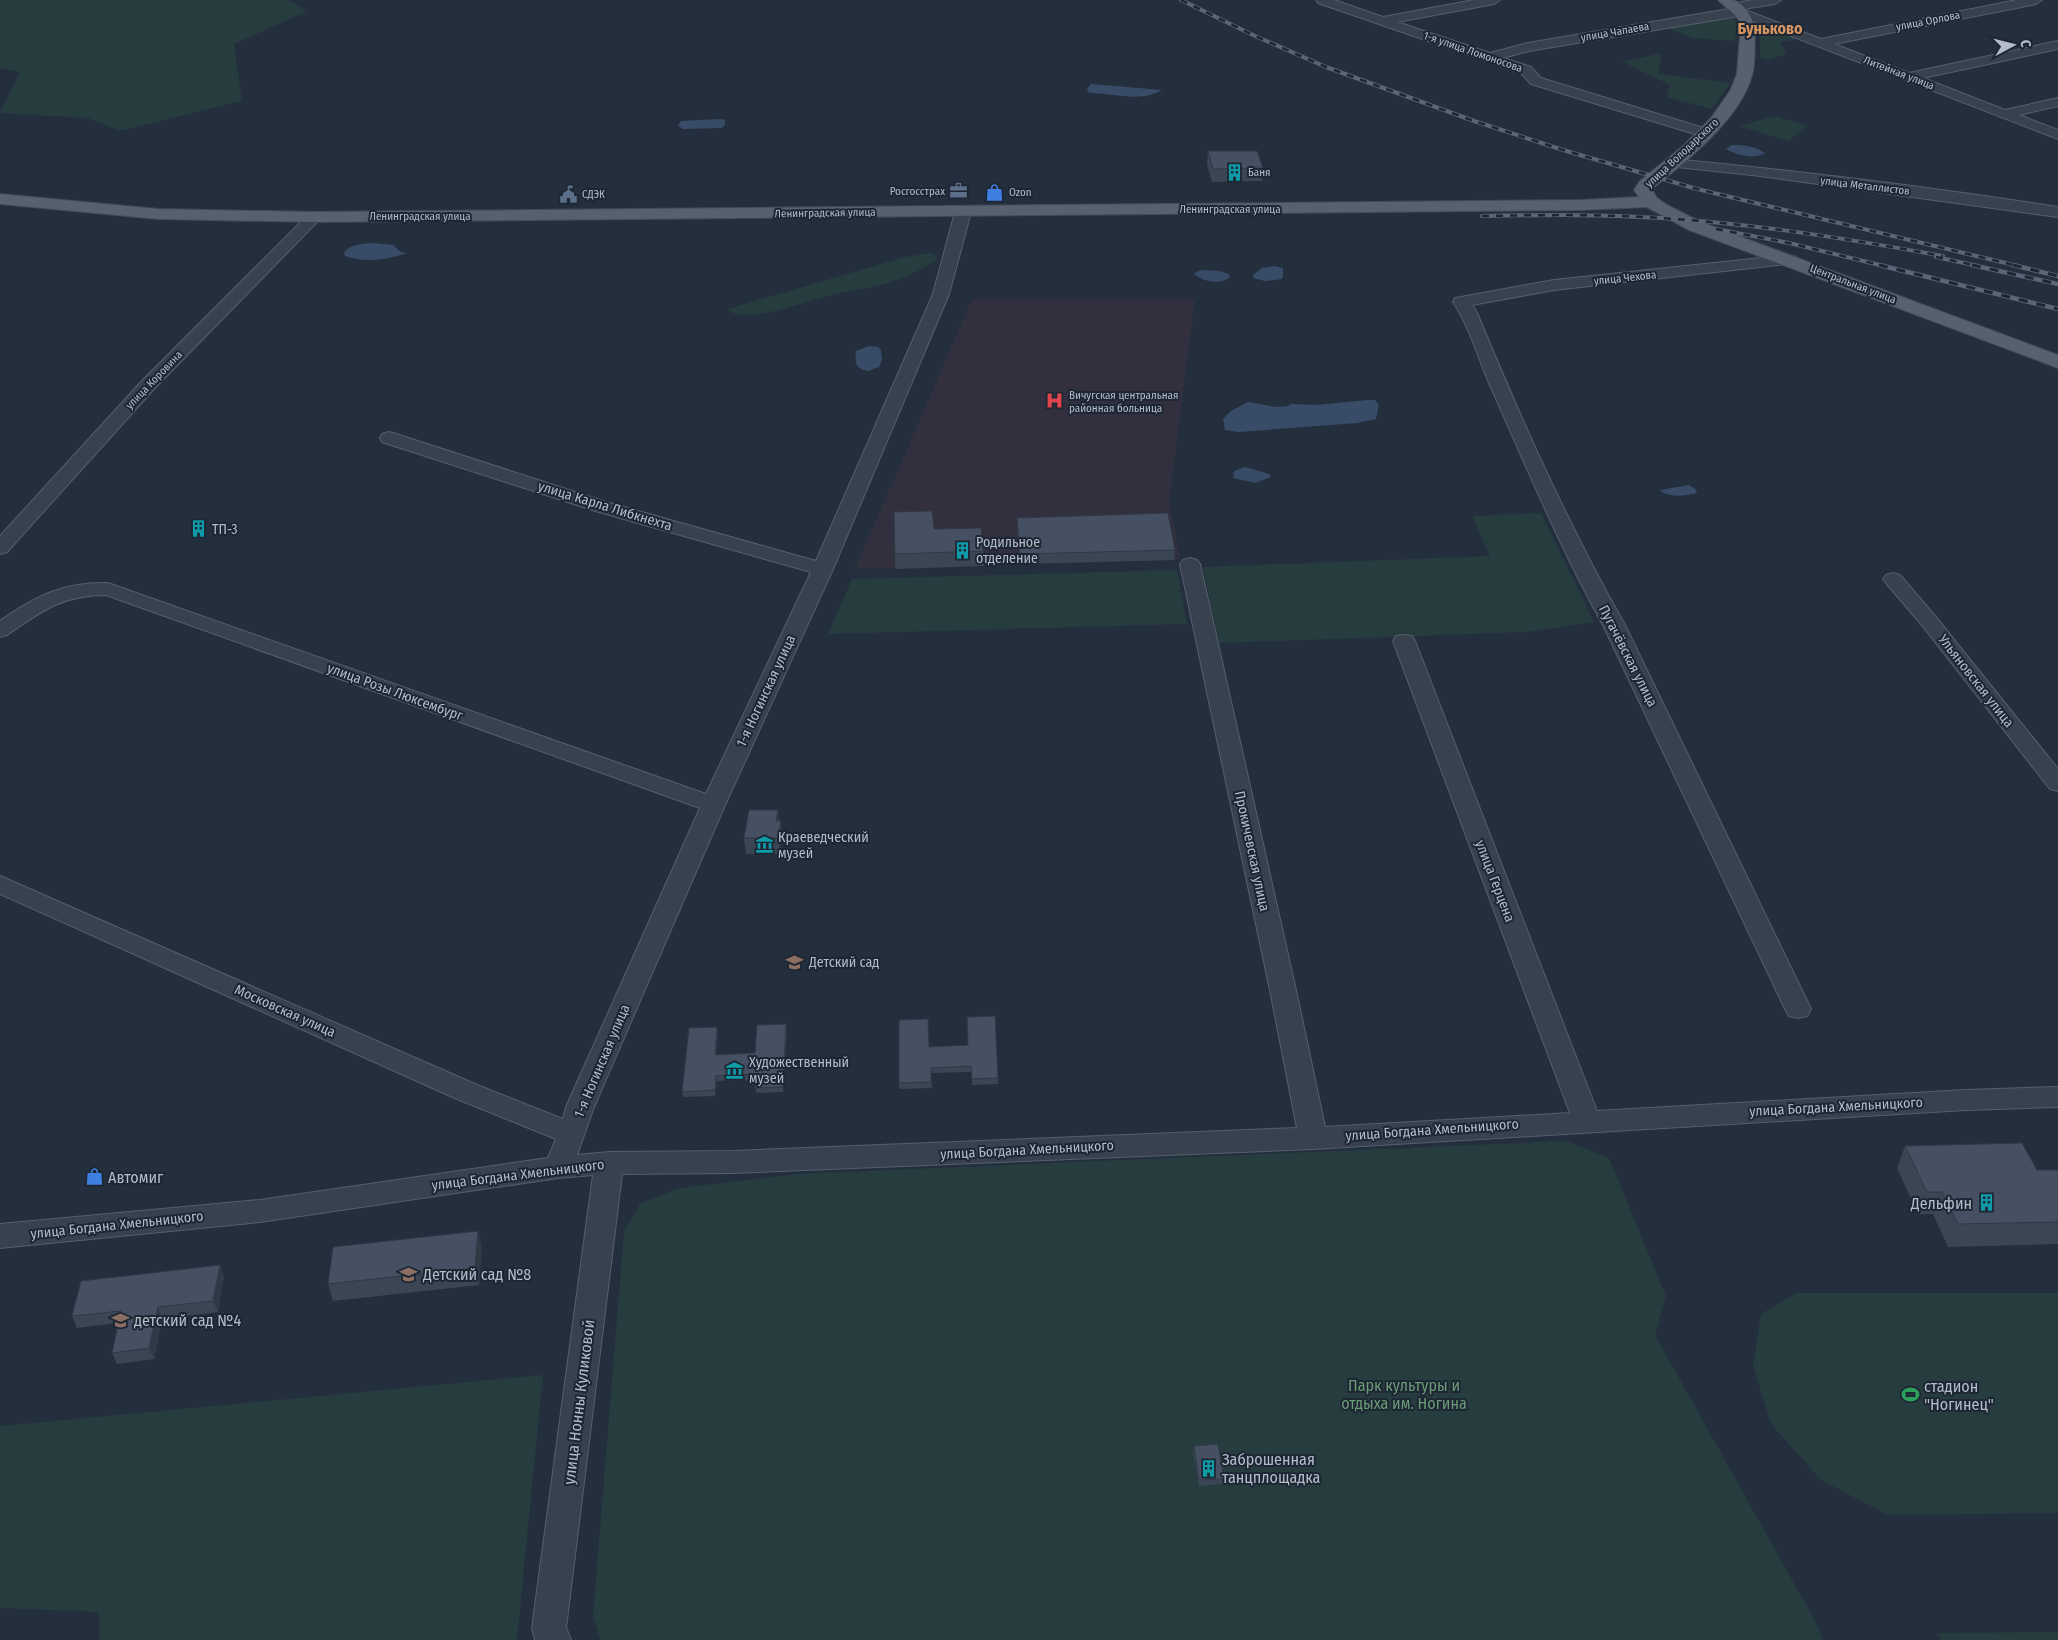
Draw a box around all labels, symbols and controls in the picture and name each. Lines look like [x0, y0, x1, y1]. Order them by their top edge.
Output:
street label: улица Орлова [1895, 8, 1961, 34]
district label: Буньково [1737, 19, 1803, 38]
street label: улица Чапаева [1580, 20, 1650, 44]
north arrow [1988, 20, 2038, 70]
street label: 1-я улица Ломоносова [1422, 29, 1524, 75]
text: С [2017, 39, 2034, 49]
street label: Литейная улица [1862, 54, 1936, 92]
street label: улица Володарского [1643, 116, 1721, 190]
building icon: Баня [1224, 162, 1244, 182]
place label: Баня [1248, 166, 1270, 179]
street label: улица Металлистов [1820, 174, 1910, 198]
office icon: Росгосстрах [949, 181, 969, 201]
shop icon: Ozon [985, 182, 1005, 202]
public building icon: СДЭК [558, 184, 578, 204]
place label: Росгосстрах [890, 185, 945, 198]
place label: Ozon [1009, 186, 1032, 199]
place label: СДЭК [582, 188, 605, 201]
street label: Ленинградская улица [1179, 203, 1281, 216]
street label: Ленинградская улица [774, 206, 876, 220]
street label: Ленинградская улица [369, 210, 471, 223]
street label: Центральная улица [1808, 262, 1898, 306]
street label: улица Чехова [1593, 268, 1657, 288]
street label: улица Коровина [123, 348, 185, 412]
place label: Вичугская центральная районная больница [1069, 389, 1178, 415]
hospital icon: Вичугская центральная районная больница [1045, 391, 1065, 411]
street label: улица Карла Либкнехта [536, 478, 674, 535]
building icon: ТП-3 [188, 519, 208, 539]
place label: ТП-3 [212, 521, 238, 538]
place label: Родильное отделение [976, 534, 1040, 567]
building icon: Родильное отделение [952, 540, 972, 560]
street label: Пугачёвская улица [1595, 602, 1661, 710]
street label: Ульяновская улица [1934, 630, 2018, 731]
street label: 1-я Ногинская улица [733, 632, 799, 750]
street label: улица Розы Люксембург [325, 660, 466, 725]
street label: Прокичевская улица [1231, 789, 1273, 913]
place label: Краеведческий музей [778, 829, 869, 862]
museum icon: Краеведческий музей [754, 835, 774, 855]
street label: улица Герцена [1472, 838, 1518, 924]
school or university icon: Детский сад [785, 952, 805, 972]
place label: Детский сад [808, 954, 879, 971]
street label: Московская улица [232, 981, 338, 1041]
street label: 1-я Ногинская улица [570, 1002, 634, 1120]
place label: Художественный музей [749, 1054, 849, 1087]
museum icon: Художественный музей [725, 1060, 745, 1080]
street label: улица Богдана Хмельницкого [1749, 1094, 1923, 1120]
street label: улица Богдана Хмельницкого [1345, 1115, 1519, 1145]
street label: улица Богдана Хмельницкого [940, 1137, 1114, 1163]
street label: улица Богдана Хмельницкого [431, 1156, 605, 1194]
shop icon: Автомиг [84, 1167, 104, 1187]
place label: Автомиг [108, 1168, 164, 1187]
building icon: Дельфин [1976, 1193, 1996, 1213]
place label: Дельфин [1910, 1194, 1972, 1213]
street label: улица Богдана Хмельницкого [30, 1207, 204, 1243]
school or university icon: Детский сад №8 [399, 1264, 419, 1284]
place label: Детский сад №8 [422, 1265, 531, 1284]
school or university icon: детский сад №4 [110, 1310, 130, 1330]
place label: детский сад №4 [134, 1311, 241, 1330]
street label: улица Нонны Куликовой [559, 1318, 599, 1486]
park label: Парк культуры и отдыха им. Ногина [1341, 1376, 1467, 1413]
place label: стадион "Ногинец" [1924, 1377, 1994, 1414]
sports icon: стадион "Ногинец" [1900, 1385, 1920, 1405]
place label: Заброшенная танцплощадка [1222, 1450, 1321, 1487]
building icon: Заброшенная танцплощадка [1198, 1458, 1218, 1478]

